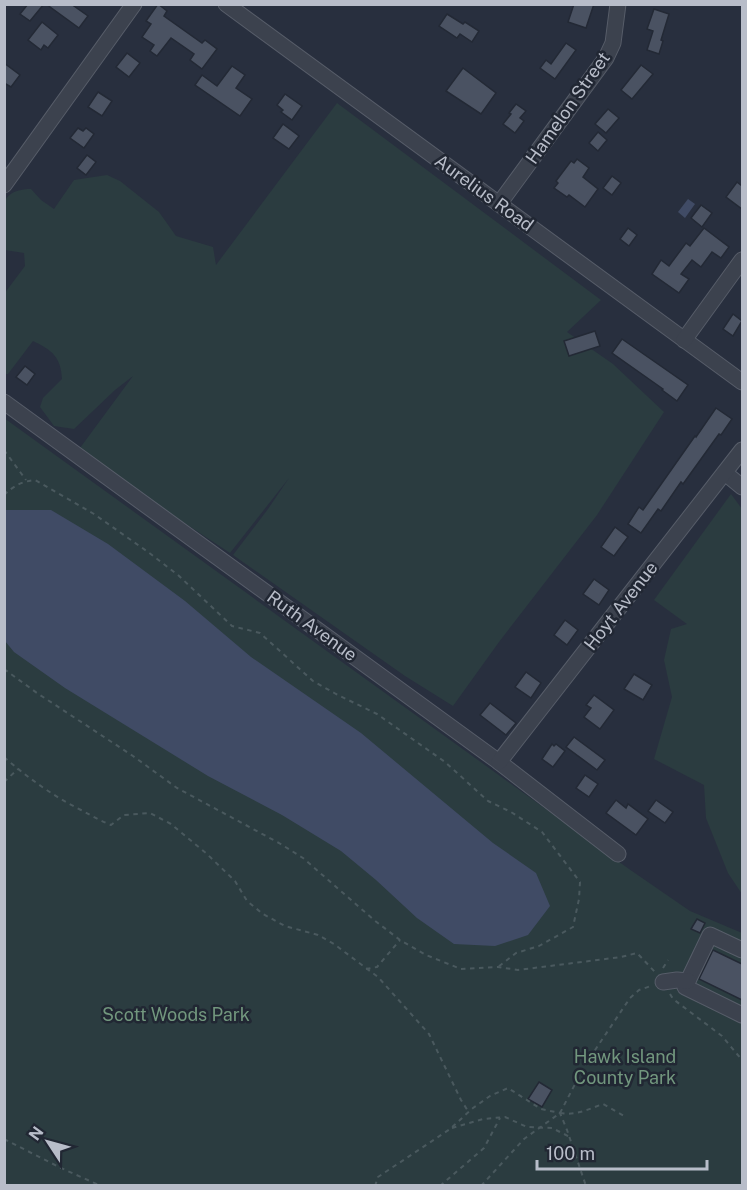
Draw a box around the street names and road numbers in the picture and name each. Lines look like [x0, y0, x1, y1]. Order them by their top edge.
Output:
street label: Hamelon Street [521, 48, 614, 168]
street label: Aurelius Road [431, 150, 538, 235]
street label: Hoyt Avenue [580, 557, 662, 654]
street label: Ruth Avenue [263, 586, 361, 665]

